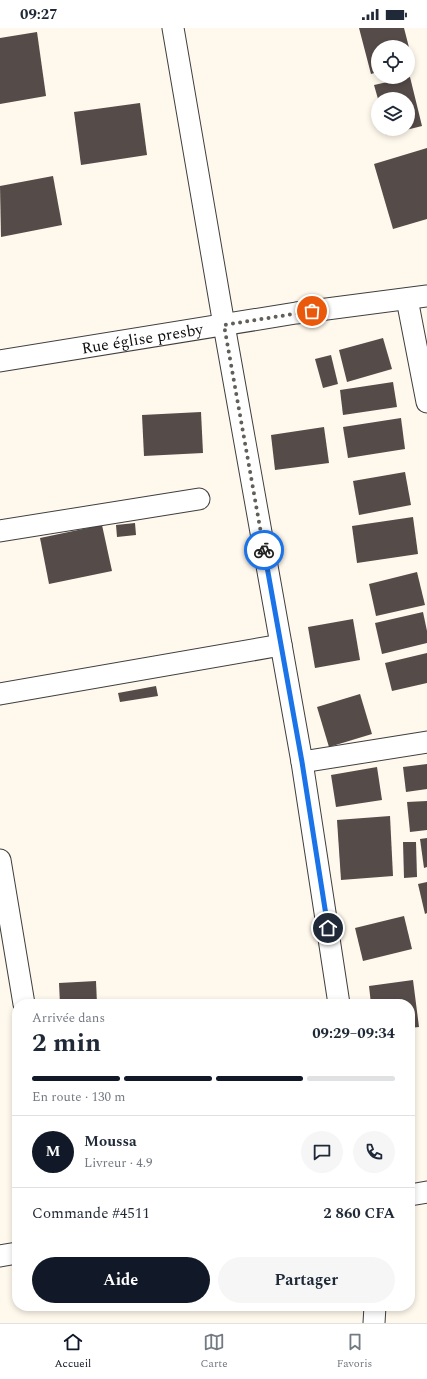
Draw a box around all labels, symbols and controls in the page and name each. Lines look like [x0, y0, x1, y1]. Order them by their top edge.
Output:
text: 09:27 [20, 3, 58, 26]
map controls [371, 40, 415, 136]
button: locate [371, 40, 415, 84]
button: layers [371, 92, 415, 136]
pin [295, 294, 329, 328]
icon: bag [301, 300, 323, 322]
street label: Rue église presby [80, 317, 206, 361]
courier [244, 530, 284, 570]
icon: bike [253, 539, 275, 561]
pin [311, 911, 345, 945]
icon: home [317, 917, 339, 939]
text: Arrivée dans [32, 1008, 105, 1028]
text: 09:29–09:34 [312, 1022, 395, 1045]
text: 2 min [32, 1023, 101, 1063]
text: En route · 130 m [32, 1087, 125, 1107]
text: Moussa [84, 1130, 137, 1153]
button: chat [301, 1131, 343, 1173]
button: phone [353, 1131, 395, 1173]
text: M [46, 1140, 60, 1163]
text: Livreur · 4.9 [84, 1153, 152, 1173]
text: Commande #4511 [32, 1202, 150, 1225]
text: 2 860 CFA [323, 1202, 395, 1225]
button: Aide [32, 1257, 210, 1303]
button: Partager [218, 1257, 395, 1303]
tab: Accueil [55, 1331, 91, 1372]
tab: Carte [201, 1331, 227, 1372]
tab: Favoris [337, 1331, 372, 1372]

